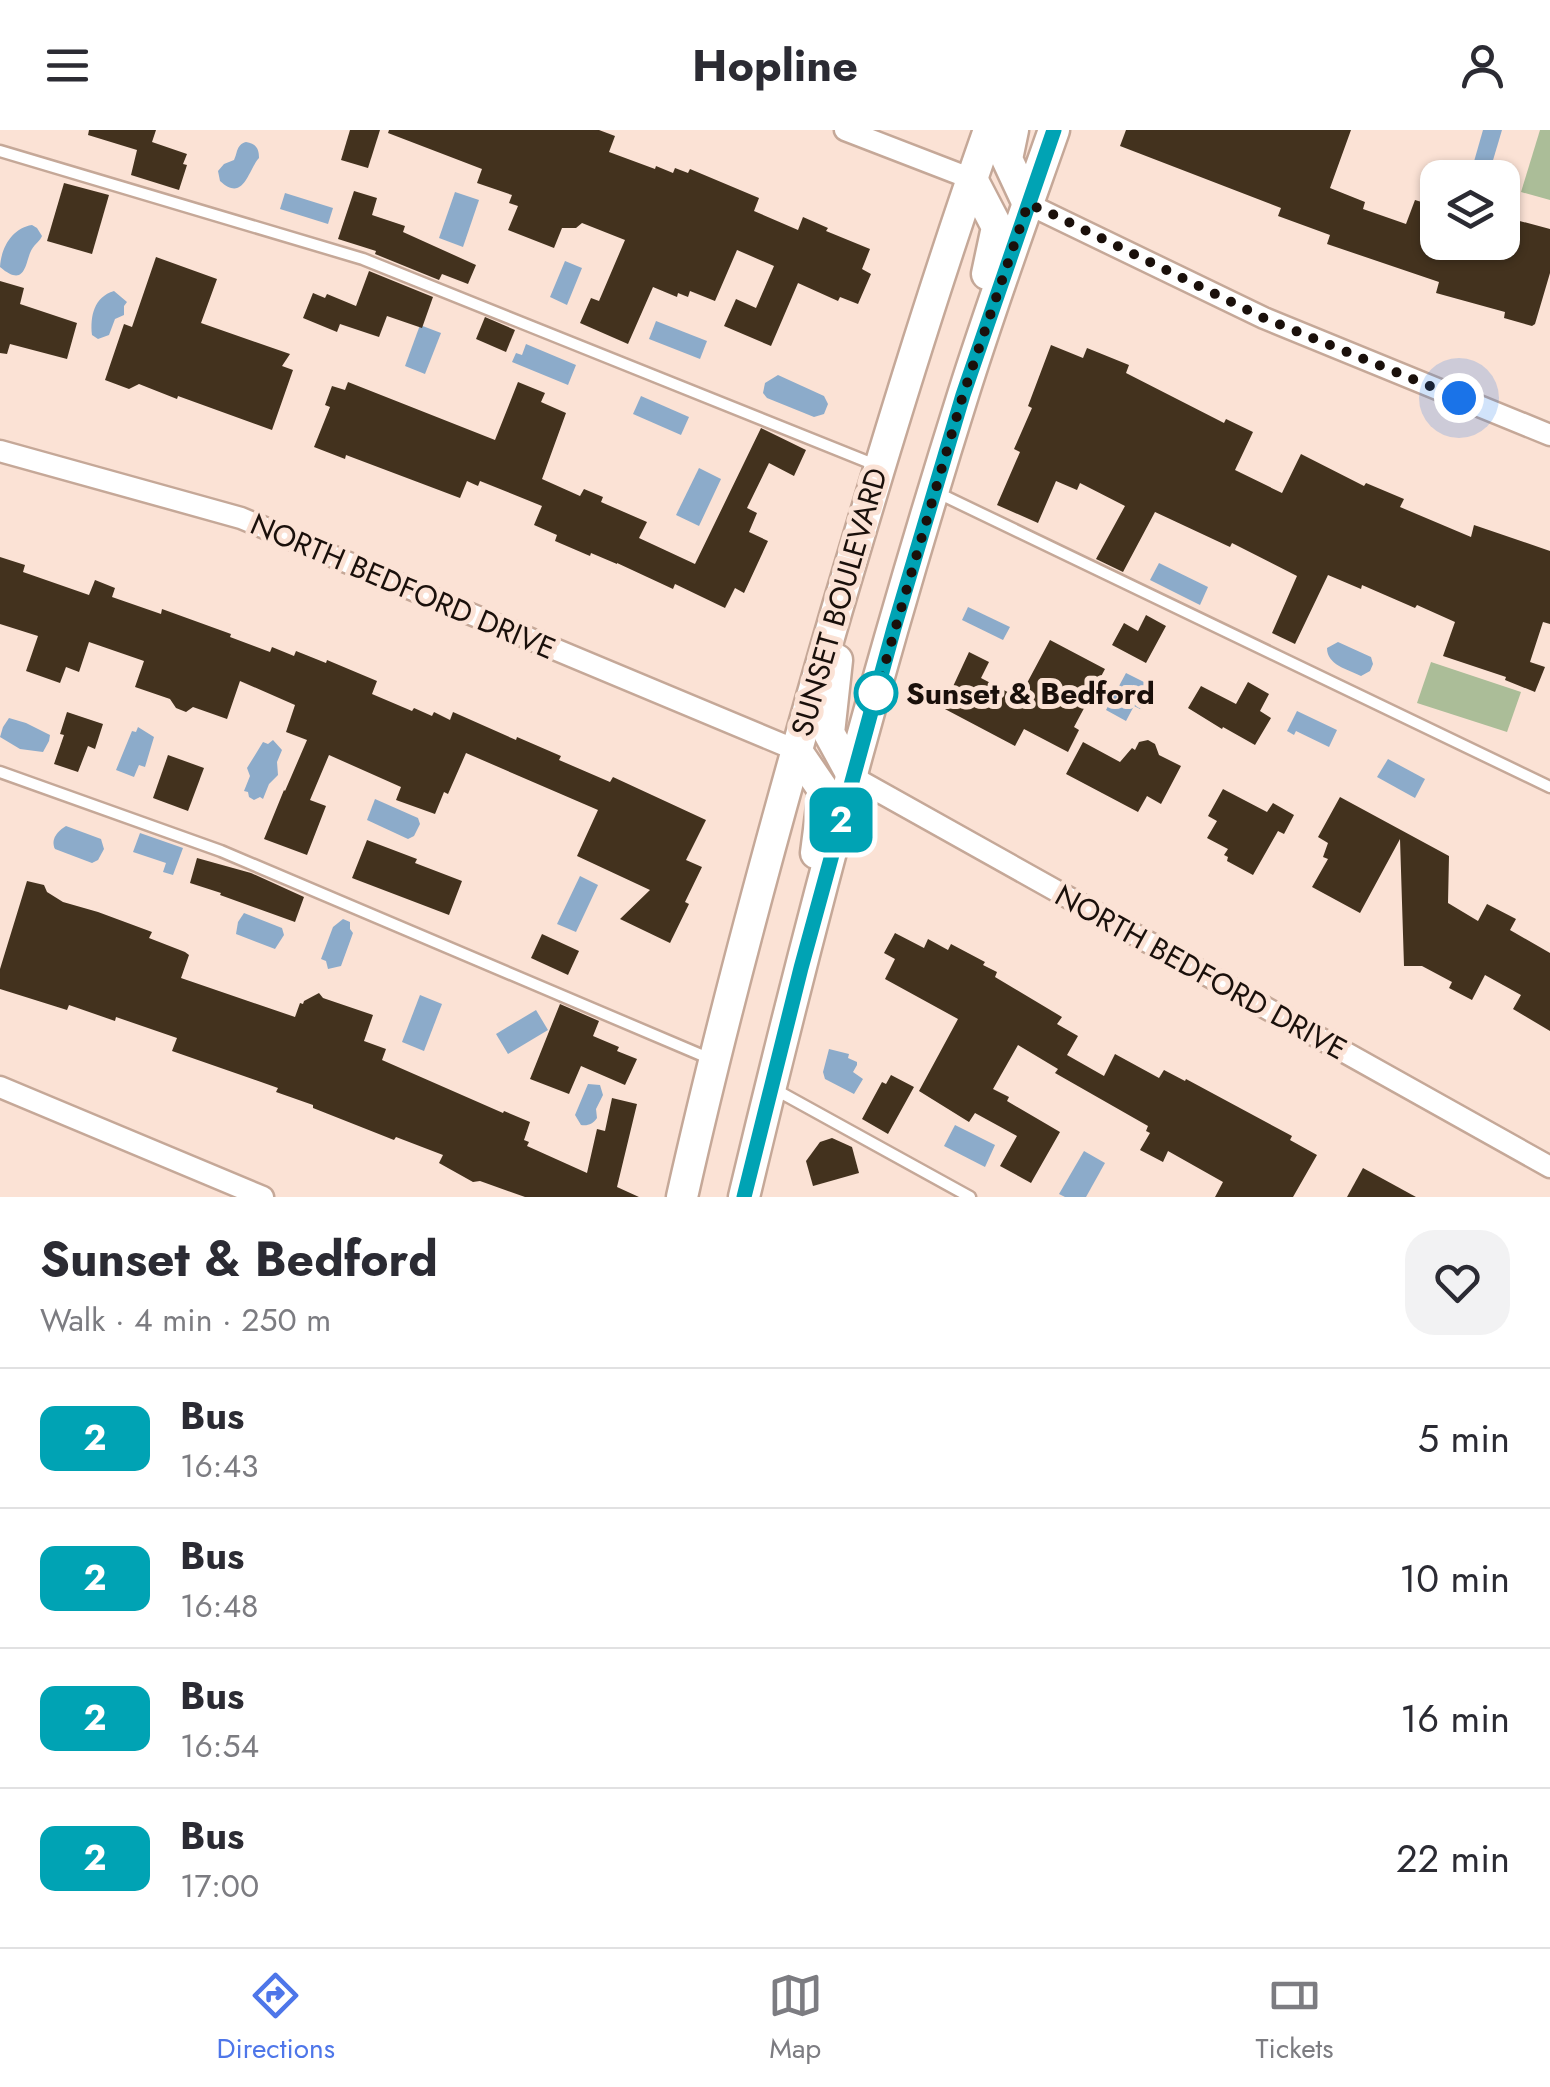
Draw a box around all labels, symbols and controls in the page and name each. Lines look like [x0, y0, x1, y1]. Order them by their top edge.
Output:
text: Hopline [692, 33, 858, 98]
icon: menu [40, 38, 95, 93]
icon: person [1455, 38, 1510, 93]
map controls [1420, 160, 1520, 260]
button: layers [1420, 160, 1520, 260]
your location [1434, 373, 1484, 423]
street label: SUNSET BOULEVARD [780, 463, 898, 741]
street label: NORTH BEDFORD DRIVE [244, 502, 562, 670]
marker: Sunset & Bedford [855, 672, 897, 714]
place label: Sunset & Bedford [906, 672, 1155, 715]
line badge: 2 [808, 788, 874, 852]
text: 2 [830, 795, 852, 845]
street label: NORTH BEDFORD DRIVE [1047, 874, 1355, 1070]
text: Sunset & Bedford [40, 1225, 438, 1294]
button: heart [1405, 1230, 1510, 1335]
text: Walk · 4 min · 250 m [40, 1297, 331, 1343]
text: Bus [180, 1388, 244, 1443]
text: 5 min [1418, 1411, 1510, 1466]
text: 2 [84, 1413, 106, 1463]
text: 16:43 [180, 1443, 259, 1489]
text: Bus [180, 1528, 244, 1583]
text: 10 min [1399, 1551, 1510, 1606]
text: 2 [84, 1553, 106, 1603]
text: 16:48 [180, 1583, 259, 1629]
text: Bus [180, 1668, 244, 1723]
text: 16 min [1400, 1691, 1510, 1746]
text: 2 [84, 1693, 106, 1743]
text: 16:54 [180, 1723, 259, 1769]
text: Bus [180, 1808, 244, 1863]
text: 22 min [1396, 1831, 1510, 1886]
text: 2 [84, 1833, 106, 1883]
text: 17:00 [180, 1863, 259, 1909]
tab: Directions [216, 1968, 335, 2069]
tab: Map [768, 1968, 823, 2069]
tab: Tickets [1256, 1968, 1334, 2069]

